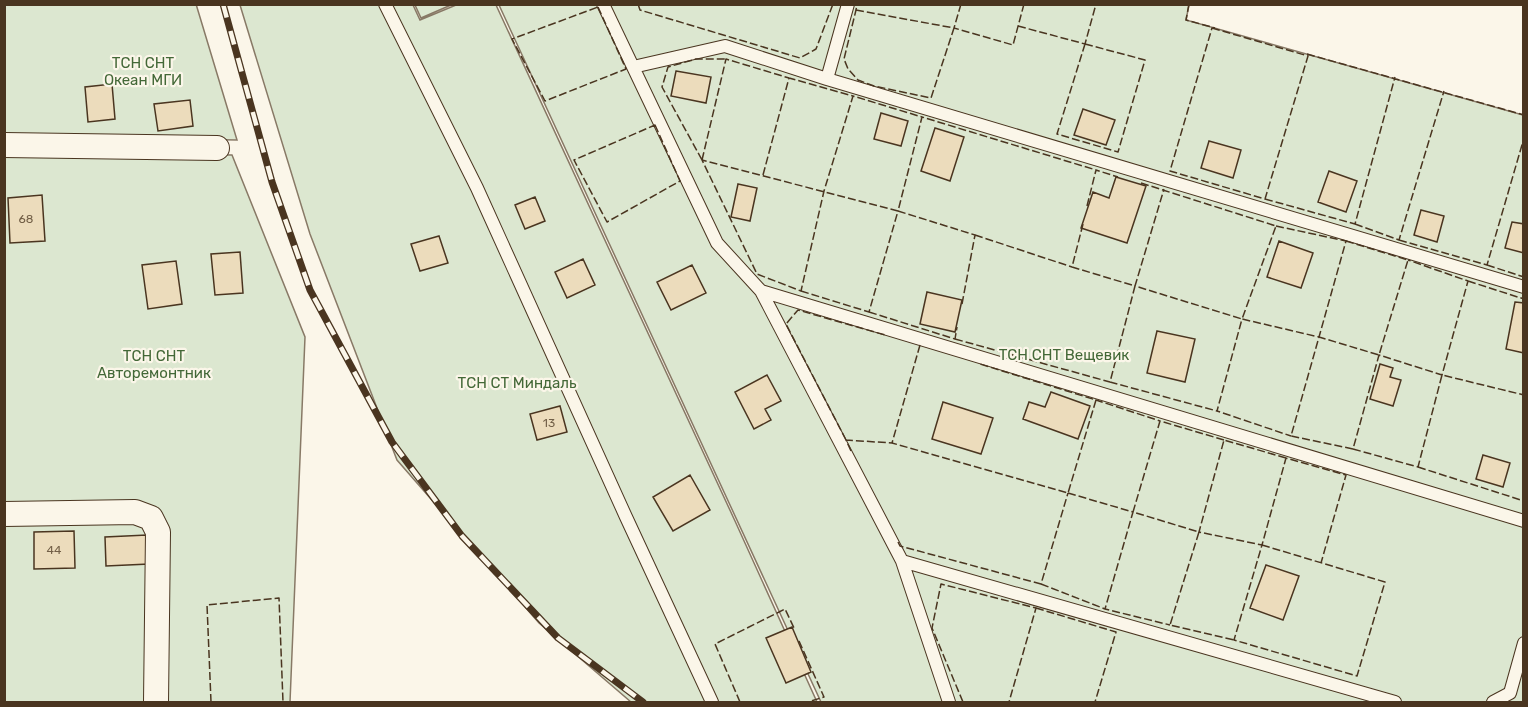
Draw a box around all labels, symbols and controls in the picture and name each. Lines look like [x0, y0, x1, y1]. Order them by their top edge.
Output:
park label: ТСН СНТ Океан МГИ [104, 54, 182, 89]
house number: 68 [19, 212, 33, 226]
park label: ТСН СНТ Вещевик [999, 346, 1129, 364]
park label: ТСН СНТ Авторемонтник [97, 347, 211, 382]
park label: ТСН СТ Миндаль [457, 374, 577, 392]
house number: 13 [543, 416, 555, 430]
house number: 44 [47, 543, 62, 557]

